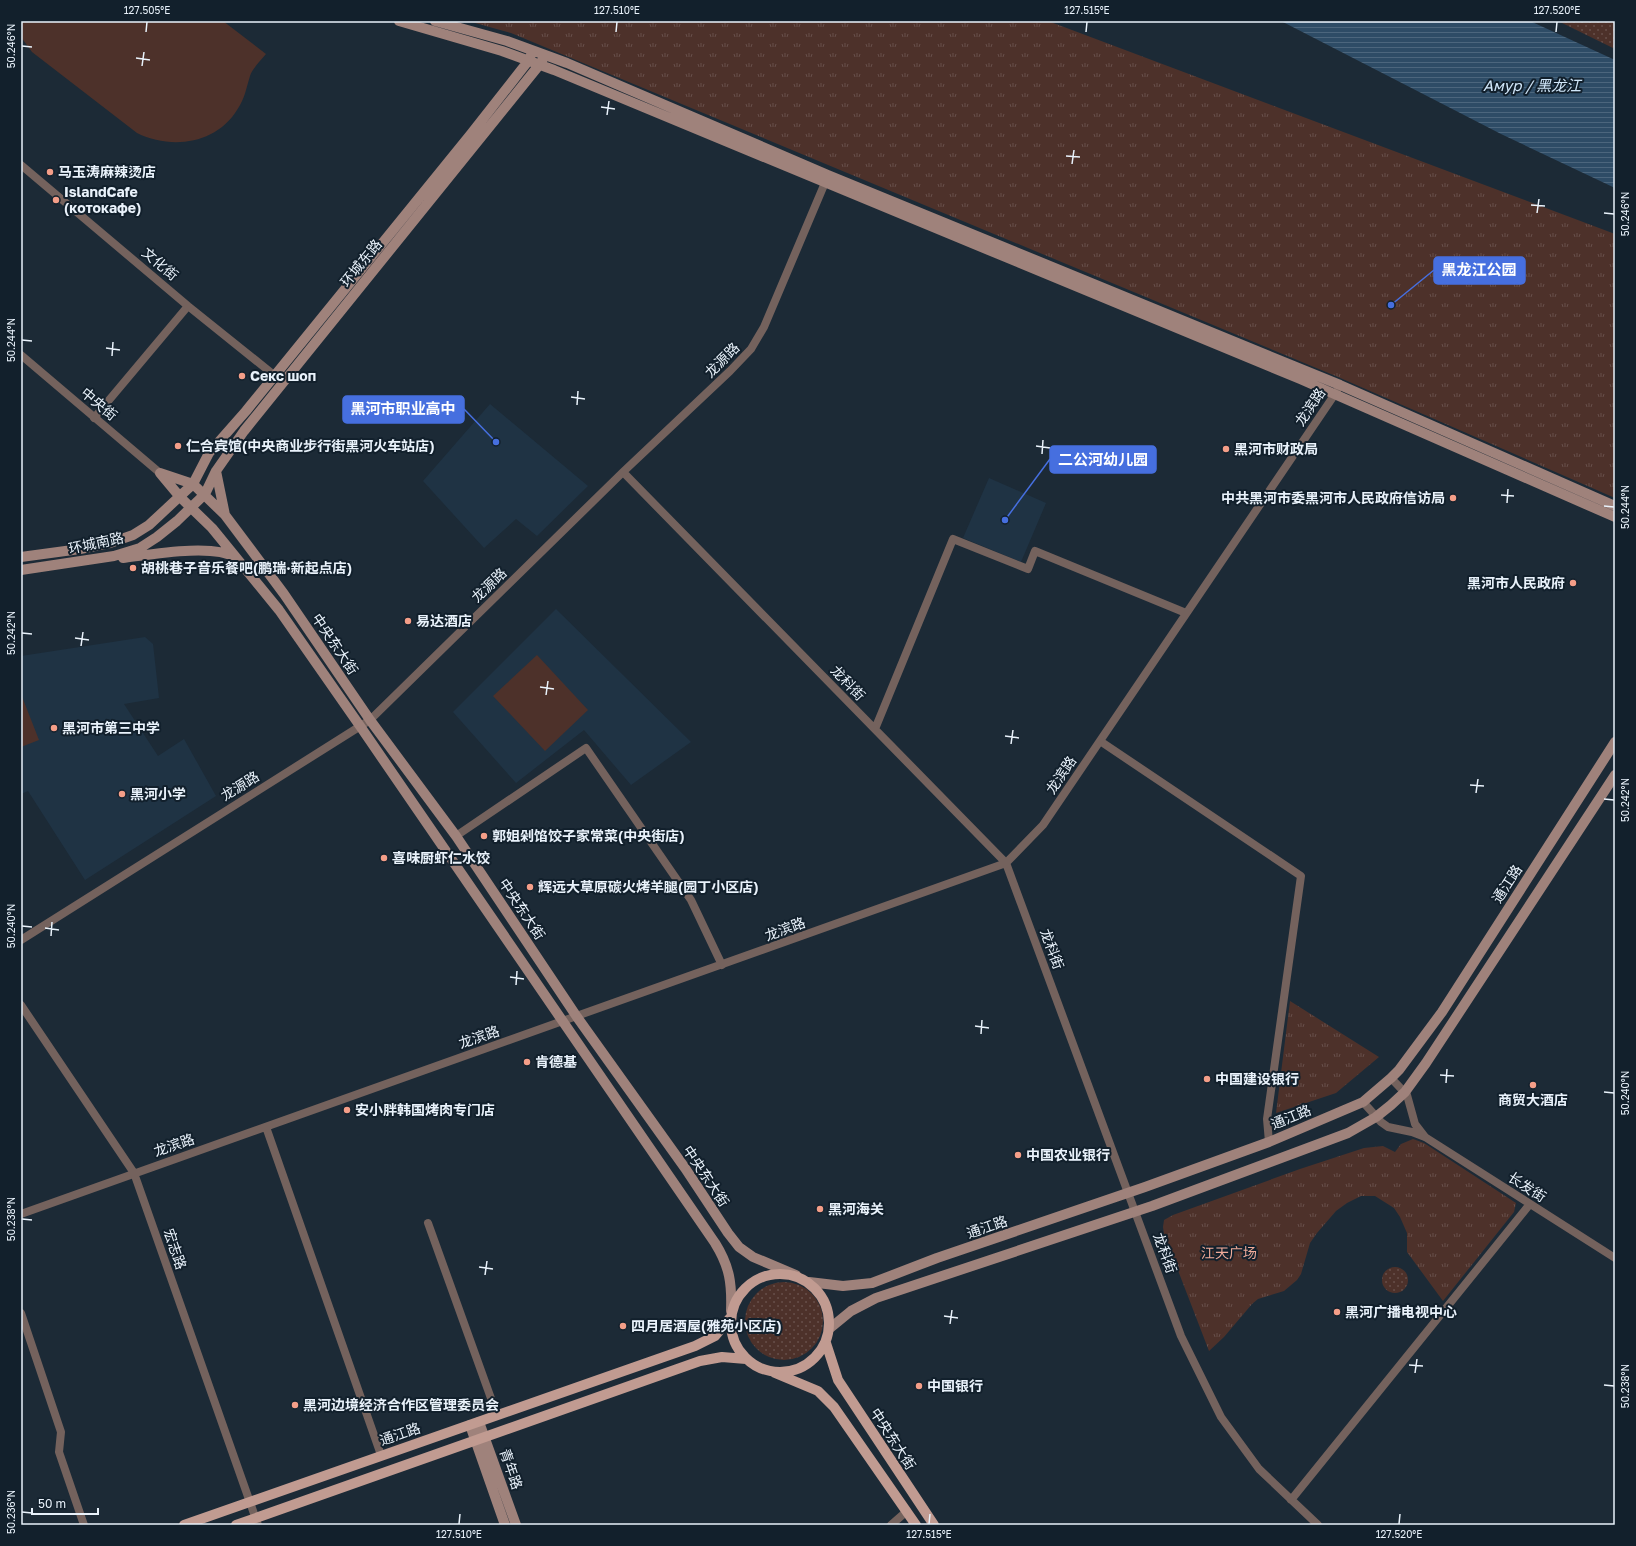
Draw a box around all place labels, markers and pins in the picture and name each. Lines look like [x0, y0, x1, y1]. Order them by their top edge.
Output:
place label: 马玉涛麻辣烫店 [58, 163, 156, 180]
marker: 马玉涛麻辣烫店 [45, 167, 55, 177]
place label: IslandCafe (котокафе) [64, 183, 141, 216]
marker: IslandCafe (котокафе) [51, 195, 61, 205]
callout: 黑龙江公园 [1434, 257, 1525, 284]
place label: Секс шоп [250, 367, 316, 384]
marker: Секс шоп [237, 371, 247, 381]
callout: 黑河市职业高中 [343, 396, 464, 423]
place label: 仁合宾馆(中央商业步行街黑河火车站店) [186, 437, 435, 454]
place label: 黑河市财政局 [1234, 440, 1318, 457]
marker: 仁合宾馆(中央商业步行街黑河火车站店) [173, 441, 183, 451]
marker: 黑河市财政局 [1221, 444, 1231, 454]
callout: 二公河幼儿园 [1050, 446, 1156, 473]
place label: 中共黑河市委黑河市人民政府信访局 [1221, 489, 1445, 506]
marker: 中共黑河市委黑河市人民政府信访局 [1448, 493, 1458, 503]
place label: 胡桃巷子音乐餐吧(鹏瑞·新起点店) [141, 559, 352, 576]
marker: 胡桃巷子音乐餐吧(鹏瑞·新起点店) [128, 563, 138, 573]
place label: 黑河市人民政府 [1467, 574, 1565, 591]
marker: 黑河市人民政府 [1568, 578, 1578, 588]
place label: 易达酒店 [416, 612, 472, 629]
marker: 易达酒店 [403, 616, 413, 626]
place label: 黑河市第三中学 [62, 719, 160, 736]
marker: 黑河市第三中学 [49, 723, 59, 733]
place label: 黑河小学 [130, 785, 186, 802]
marker: 黑河小学 [117, 789, 127, 799]
place label: 郭姐剁馅饺子家常菜(中央街店) [492, 827, 685, 844]
marker: 郭姐剁馅饺子家常菜(中央街店) [479, 831, 489, 841]
place label: 喜味厨虾仁水饺 [392, 849, 490, 866]
marker: 喜味厨虾仁水饺 [379, 853, 389, 863]
place label: 辉远大草原碳火烤羊腿(园丁小区店) [538, 878, 759, 895]
marker: 辉远大草原碳火烤羊腿(园丁小区店) [525, 882, 535, 892]
place label: 肯德基 [535, 1053, 577, 1070]
marker: 肯德基 [522, 1057, 532, 1067]
place label: 中国建设银行 [1215, 1070, 1299, 1087]
marker: 中国建设银行 [1202, 1074, 1212, 1084]
marker: 商贸大酒店 [1528, 1080, 1538, 1090]
place label: 商贸大酒店 [1498, 1091, 1568, 1108]
place label: 安小胖韩国烤肉专门店 [355, 1101, 495, 1118]
marker: 安小胖韩国烤肉专门店 [342, 1105, 352, 1115]
place label: 中国农业银行 [1026, 1146, 1110, 1163]
marker: 中国农业银行 [1013, 1150, 1023, 1160]
place label: 黑河海关 [828, 1200, 884, 1217]
marker: 黑河海关 [815, 1204, 825, 1214]
place label: 黑河广播电视中心 [1345, 1303, 1457, 1320]
marker: 黑河广播电视中心 [1332, 1307, 1342, 1317]
place label: 四月居酒屋(雅苑小区店) [631, 1317, 782, 1334]
marker: 四月居酒屋(雅苑小区店) [618, 1321, 628, 1331]
place label: 中国银行 [927, 1377, 983, 1394]
marker: 中国银行 [914, 1381, 924, 1391]
place label: 黑河边境经济合作区管理委员会 [303, 1396, 499, 1413]
marker: 黑河边境经济合作区管理委员会 [290, 1400, 300, 1410]

